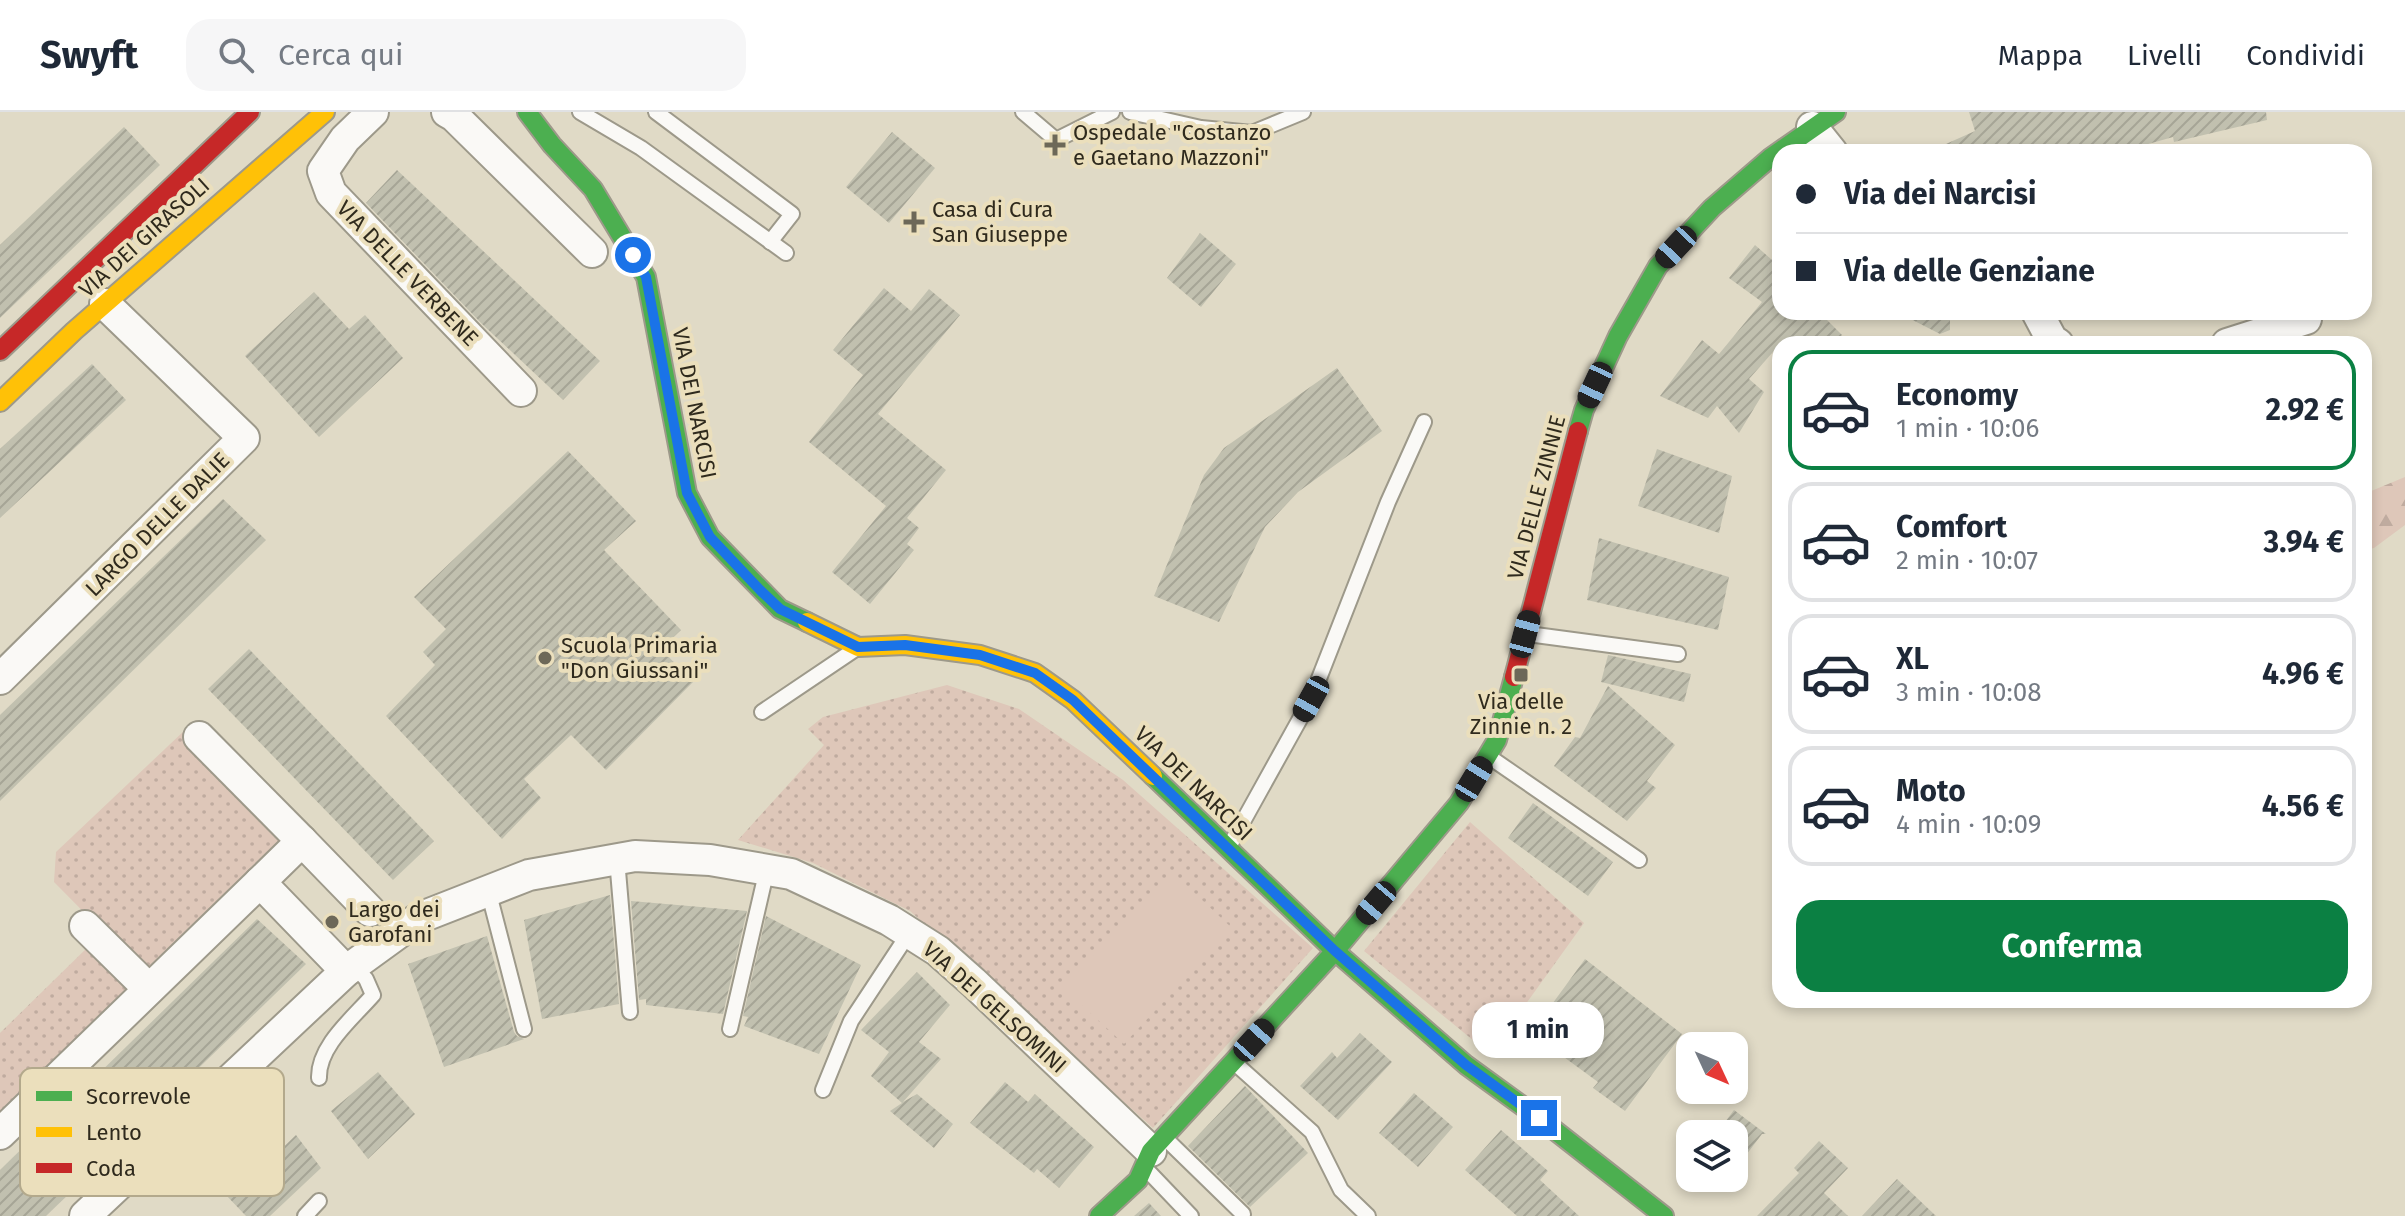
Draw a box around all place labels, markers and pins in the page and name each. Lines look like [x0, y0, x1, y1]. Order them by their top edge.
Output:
place label: Ospedale "Costanzo e Gaetano Mazzoni" [1073, 119, 1271, 171]
marker: Ospedale "Costanzo e Gaetano Mazzoni" [1044, 134, 1066, 156]
place label: Casa di Cura San Giuseppe [932, 196, 1068, 248]
marker: Casa di Cura San Giuseppe [903, 211, 925, 233]
place label: Scuola Primaria "Don Giussani" [561, 632, 718, 684]
marker: Scuola Primaria "Don Giussani" [536, 649, 554, 667]
marker: Via delle Zinnie n. 2 [1512, 666, 1530, 684]
place label: Via delle Zinnie n. 2 [1470, 688, 1572, 740]
place label: Largo dei Garofani [348, 896, 440, 948]
marker: Largo dei Garofani [323, 913, 341, 931]

